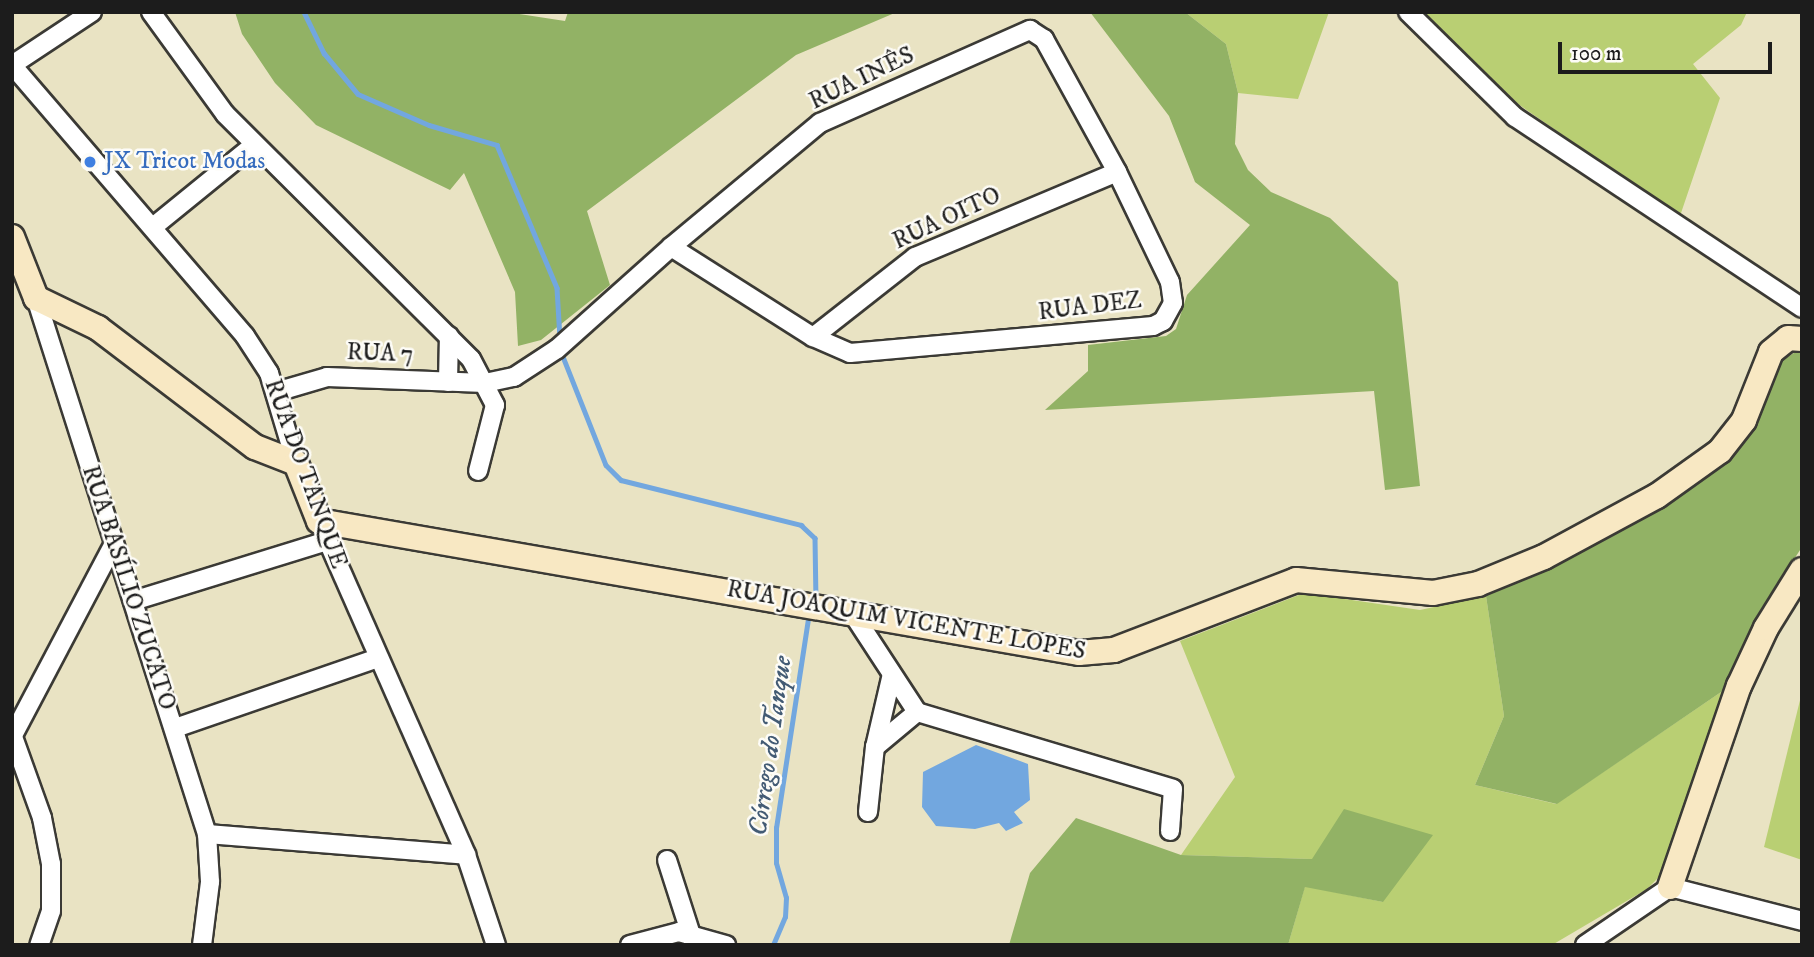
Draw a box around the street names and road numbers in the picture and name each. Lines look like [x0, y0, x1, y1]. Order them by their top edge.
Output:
street label: RUA INÊS [805, 41, 919, 117]
street label: RUA OITO [888, 181, 1006, 257]
street label: RUA DEZ [1037, 286, 1143, 328]
street label: RUA 7 [346, 338, 414, 370]
street label: RUA DO TANQUE [257, 375, 353, 573]
street label: RUA BASÍLIO ZUCATO [75, 462, 181, 714]
street label: RUA JOAQUIM VICENTE LOPES [724, 575, 1088, 667]

